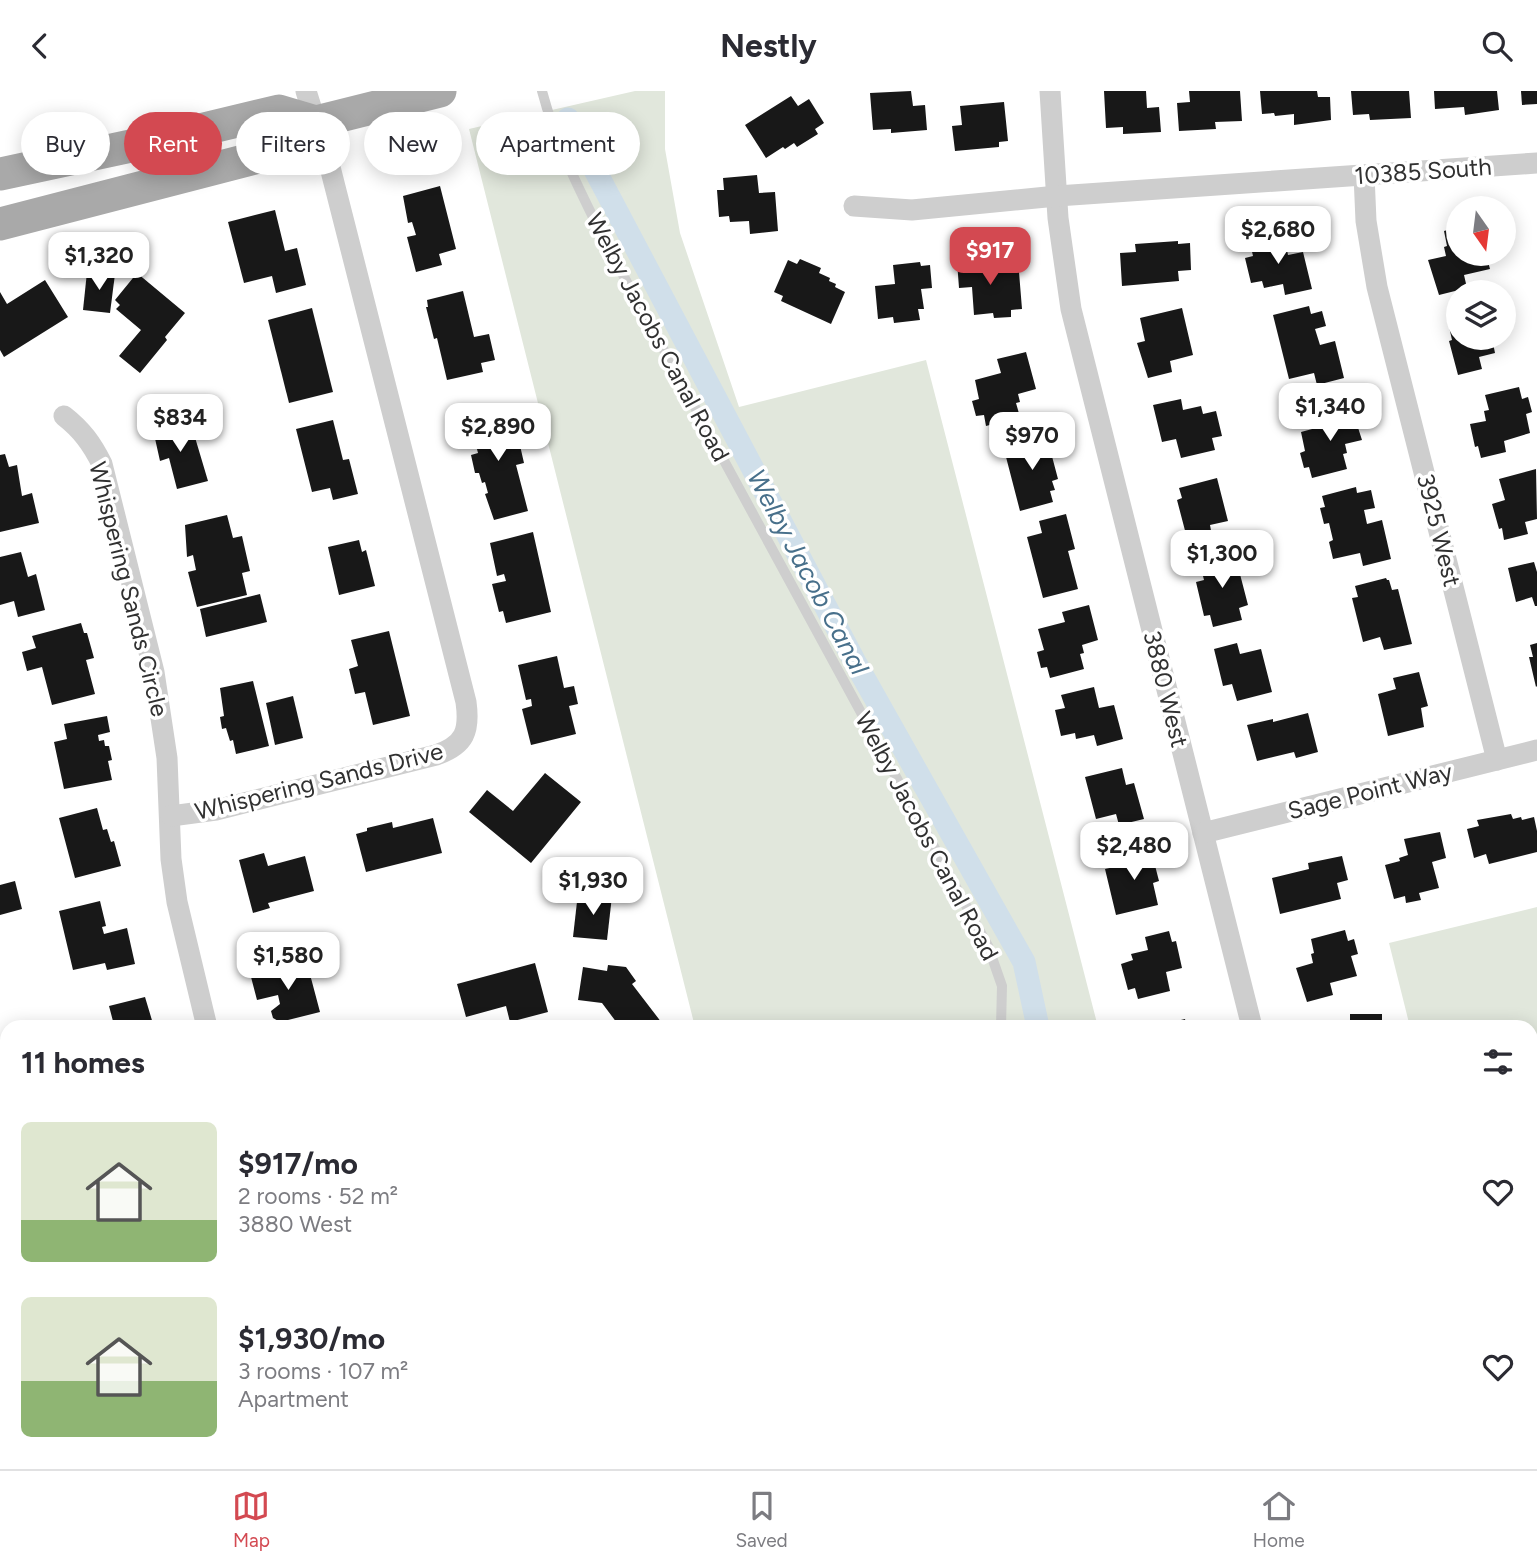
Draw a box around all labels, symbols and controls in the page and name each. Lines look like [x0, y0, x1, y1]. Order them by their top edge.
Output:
icon: back [21, 27, 59, 65]
text: Nestly [720, 27, 817, 65]
icon: search [1478, 27, 1516, 65]
chip: Buy [21, 112, 110, 175]
chip: Rent [124, 112, 222, 175]
chip: Filters [236, 112, 350, 175]
chip: New [364, 112, 462, 175]
chip: Apartment [476, 112, 640, 175]
street label: 10385 South [1353, 152, 1493, 190]
north arrow [1446, 196, 1516, 266]
map controls [1446, 196, 1516, 350]
pin: $2,680 [1221, 207, 1335, 266]
street label: Welby Jacobs Canal Road [580, 208, 736, 466]
text: $2,680 [1241, 215, 1315, 243]
pin: $917 [949, 227, 1031, 287]
pin: $1,320 [42, 233, 156, 292]
text: $917 [966, 236, 1014, 264]
text: $1,320 [64, 241, 134, 269]
button: layers [1446, 280, 1516, 350]
pin: $1,340 [1273, 383, 1387, 443]
text: $1,340 [1295, 392, 1365, 420]
pin: $834 [139, 395, 221, 454]
text: $834 [153, 403, 207, 431]
pin: $2,890 [441, 403, 555, 463]
text: $2,890 [461, 412, 535, 440]
pin: $970 [991, 413, 1073, 472]
text: $970 [1005, 421, 1059, 449]
street label: Whispering Sands Circle [83, 459, 175, 719]
water label: Welby Jacob Canal [740, 464, 876, 680]
street label: 3925 West [1411, 471, 1467, 589]
pin: $1,300 [1165, 531, 1279, 590]
text: $1,300 [1187, 539, 1257, 567]
street label: 3880 West [1138, 628, 1194, 750]
street label: Welby Jacobs Canal Road [849, 707, 1005, 965]
street label: Whispering Sands Drive [192, 736, 446, 826]
street label: Sage Point Way [1285, 756, 1456, 825]
pin: $2,480 [1077, 823, 1191, 882]
text: $2,480 [1096, 831, 1172, 859]
pin: $1,930 [536, 857, 650, 917]
text: $1,930 [558, 866, 628, 894]
pin: $1,580 [231, 933, 345, 992]
text: $1,580 [253, 941, 323, 969]
icon: filters [1479, 1043, 1517, 1081]
text: 11 homes [21, 1044, 145, 1081]
text: $917/mo [238, 1145, 358, 1182]
icon: home [77, 1150, 161, 1234]
icon: heart [1479, 1173, 1517, 1211]
text: 2 rooms · 52 m² [238, 1182, 398, 1210]
text: 3880 West [238, 1210, 352, 1238]
text: $1,930/mo [238, 1320, 385, 1357]
icon: home [77, 1325, 161, 1409]
icon: heart [1479, 1348, 1517, 1386]
text: 3 rooms · 107 m² [238, 1357, 408, 1385]
text: Apartment [238, 1385, 349, 1413]
tab: Map [232, 1487, 270, 1552]
tab: Saved [735, 1487, 788, 1552]
tab: Home [1253, 1487, 1305, 1552]

